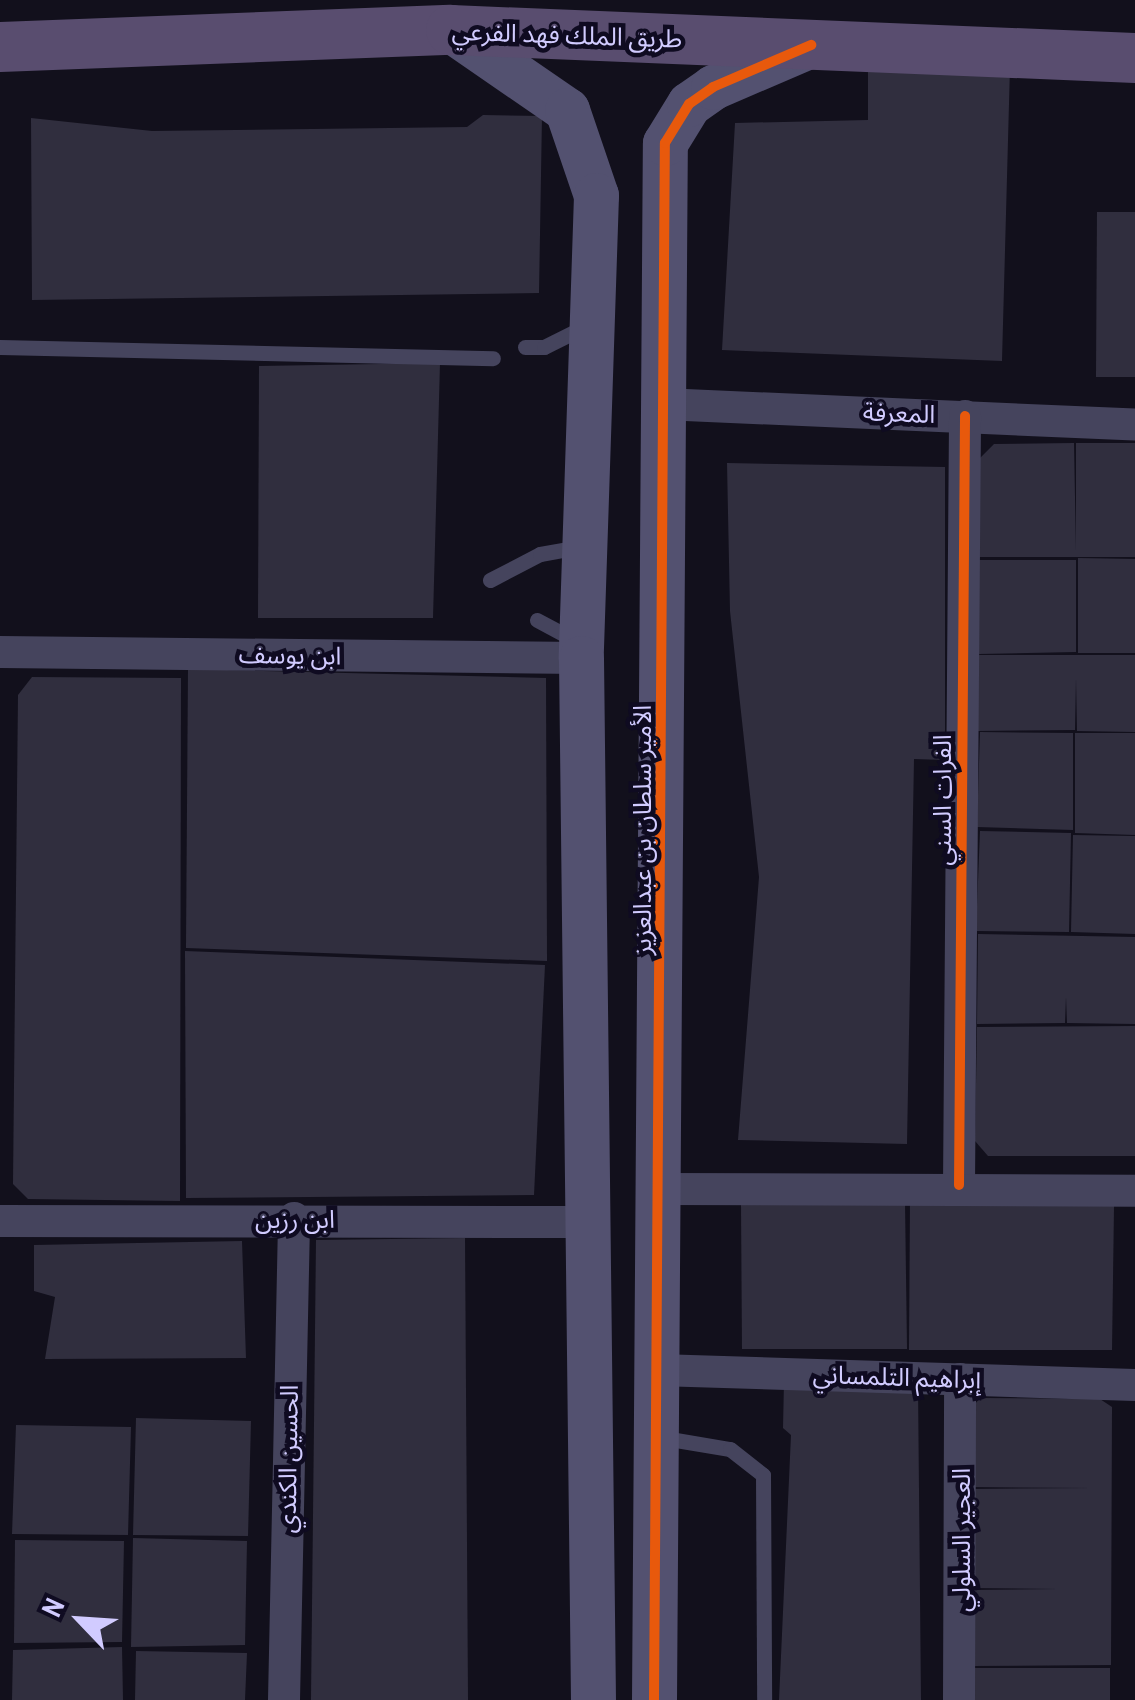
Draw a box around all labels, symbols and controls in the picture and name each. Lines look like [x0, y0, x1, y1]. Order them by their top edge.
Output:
street label: طريق الملك فهد الفرعي [451, 16, 683, 54]
street label: المعرفة [862, 397, 936, 429]
street label: ابن يوسف [238, 639, 342, 671]
street label: الأمير سلطان بن عبدالعزيز [627, 705, 657, 955]
street label: الفرات السني [927, 734, 957, 866]
street label: ابن رزين [255, 1204, 335, 1234]
street label: إبراهيم التلمساني [812, 1359, 982, 1395]
street label: الحسين الكندي [272, 1384, 304, 1534]
street label: العجير السلولي [946, 1468, 976, 1612]
north arrow [30, 1570, 130, 1670]
text: N [32, 1592, 74, 1623]

